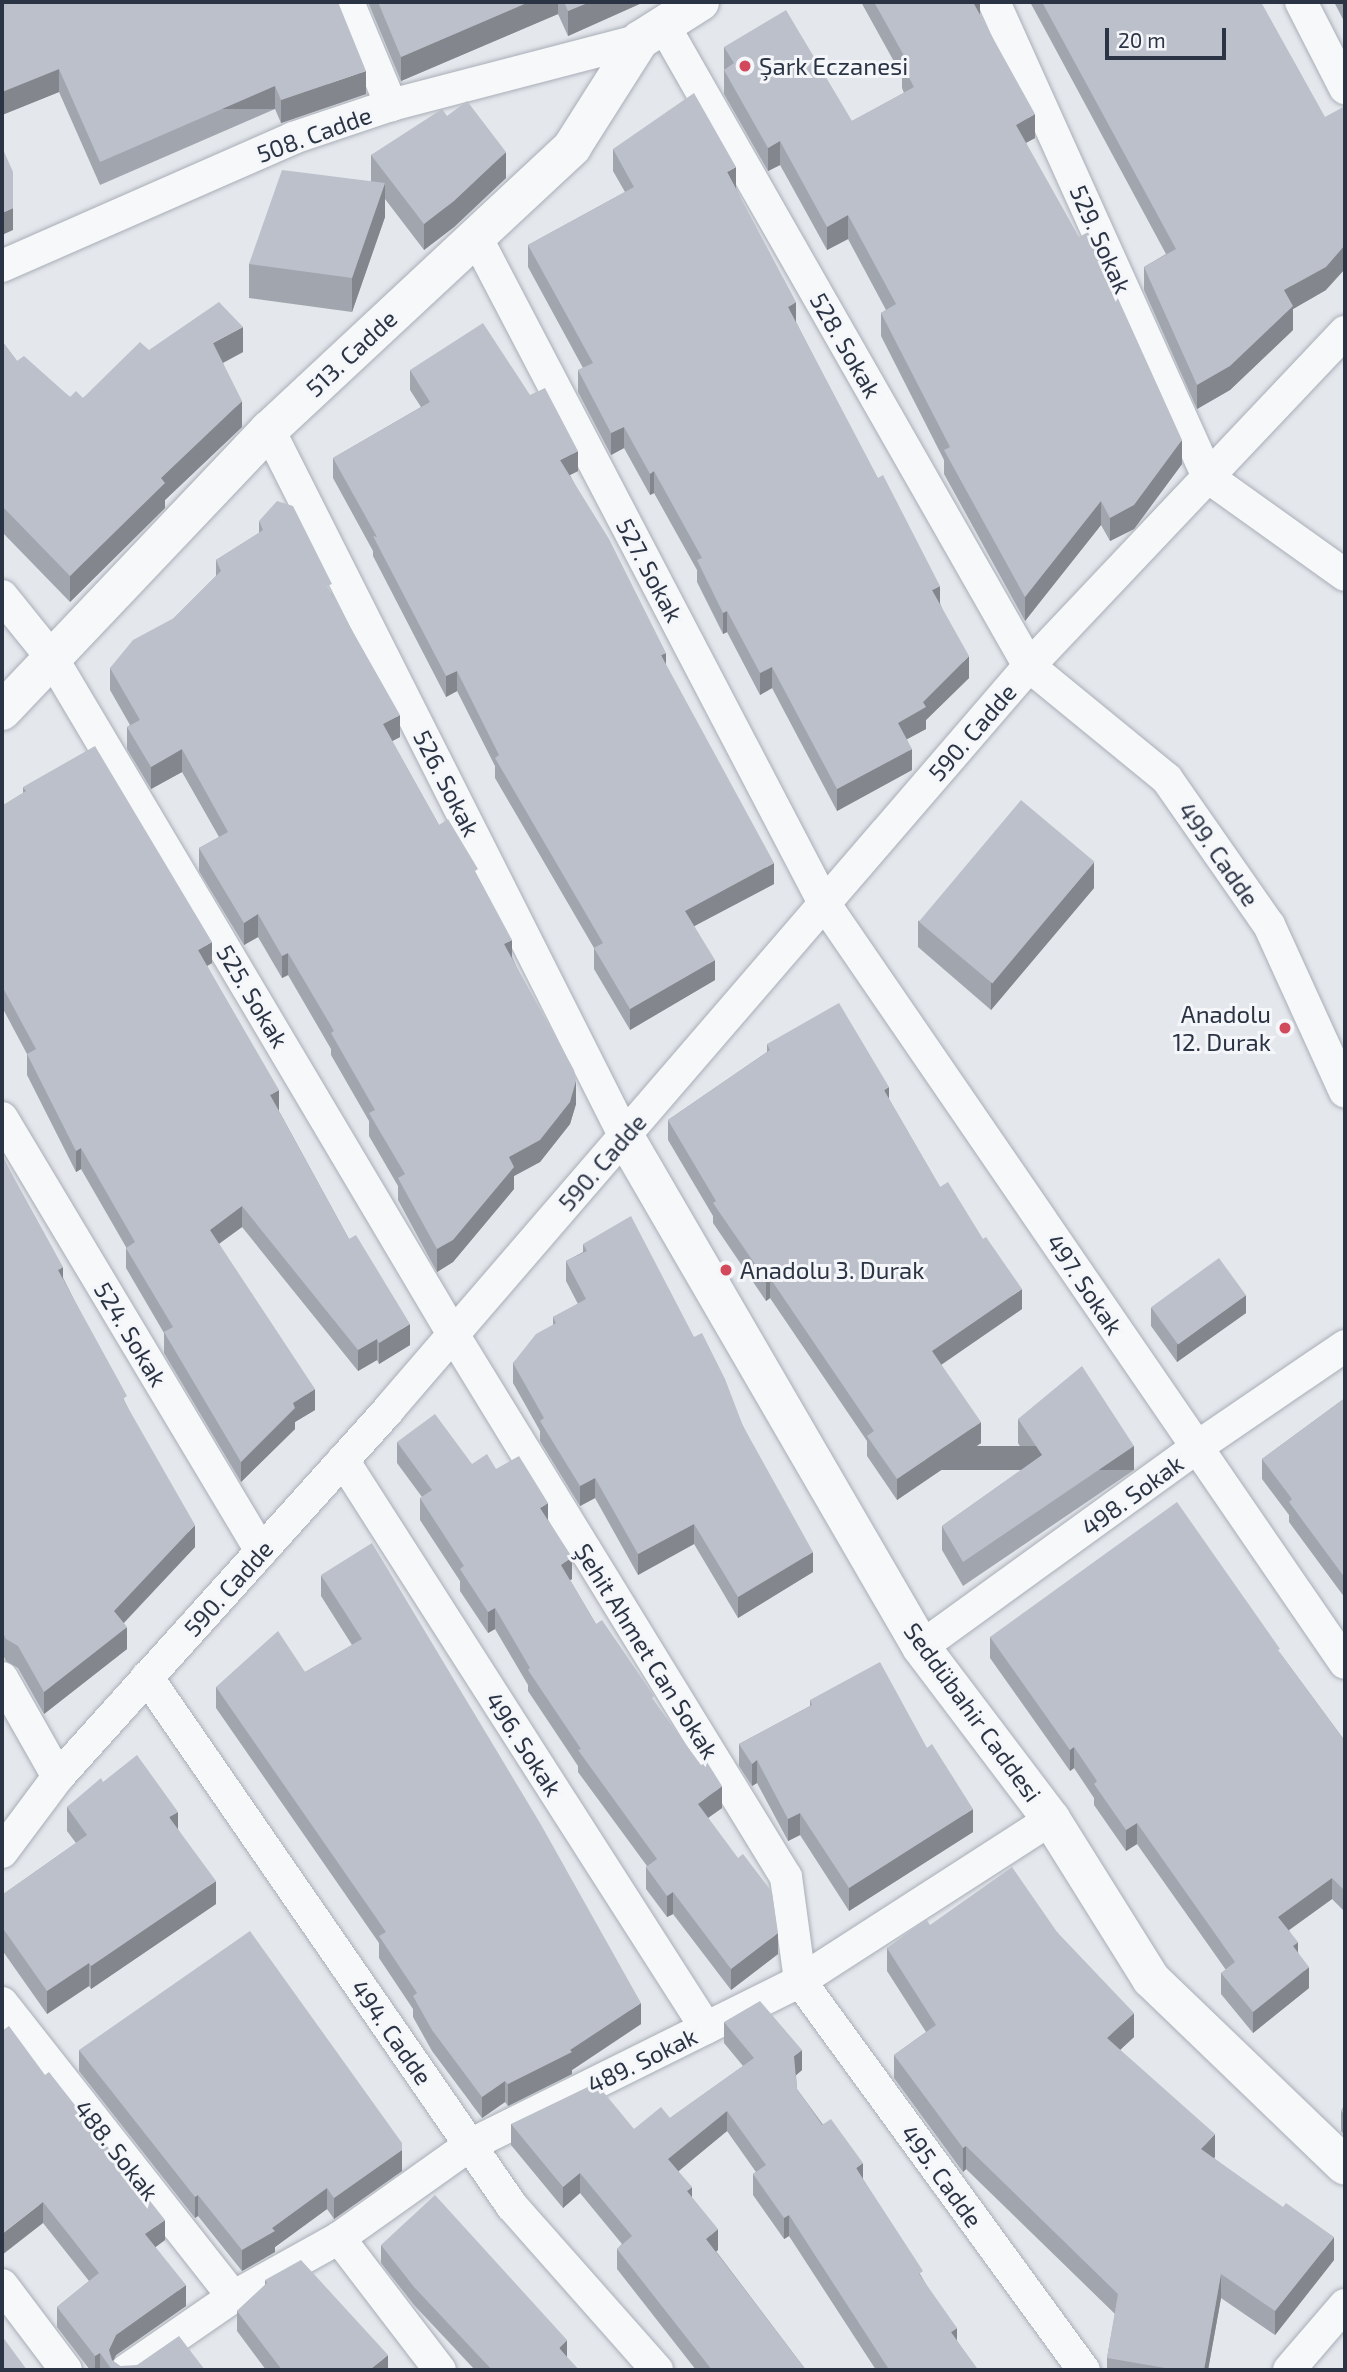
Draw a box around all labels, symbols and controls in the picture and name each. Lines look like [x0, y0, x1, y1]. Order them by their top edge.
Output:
scale bar [1109, 14, 1230, 58]
text: 20 m [1118, 27, 1166, 52]
place label: Şark Eczanesi [759, 52, 908, 80]
marker: Şark Eczanesi [737, 58, 753, 74]
street label: 508. Cadde [253, 100, 375, 168]
street label: 529. Sokak [1064, 180, 1138, 298]
street label: 528. Sokak [804, 287, 888, 403]
street label: 513. Cadde [300, 304, 402, 402]
street label: 527. Sokak [611, 513, 689, 627]
street label: 590. Cadde [922, 678, 1022, 786]
street label: 526. Sokak [408, 725, 486, 841]
street label: 499. Cadde [1173, 796, 1265, 912]
street label: 525. Sokak [211, 939, 295, 1053]
place label: Anadolu 12. Durak [1172, 1000, 1271, 1056]
marker: Anadolu 12. Durak [1277, 1020, 1293, 1036]
street label: 590. Cadde [552, 1108, 652, 1216]
street label: 497. Sokak [1041, 1228, 1129, 1340]
place label: Anadolu 3. Durak [740, 1256, 924, 1284]
marker: Anadolu 3. Durak [718, 1262, 734, 1278]
street label: 524. Sokak [89, 1277, 173, 1391]
street label: 498. Sokak [1076, 1448, 1188, 1542]
street label: 590. Cadde [177, 1534, 279, 1642]
street label: Şehit Ahmet Can Sokak [569, 1538, 725, 1764]
street label: Seddübahir Caddesi [898, 1617, 1048, 1807]
street label: 496. Sokak [480, 1687, 568, 1801]
street label: 494. Cadde [345, 1974, 439, 2090]
street label: 489. Sokak [582, 2021, 702, 2099]
street label: 488. Sokak [69, 2094, 165, 2206]
street label: 495. Cadde [895, 2119, 989, 2233]

